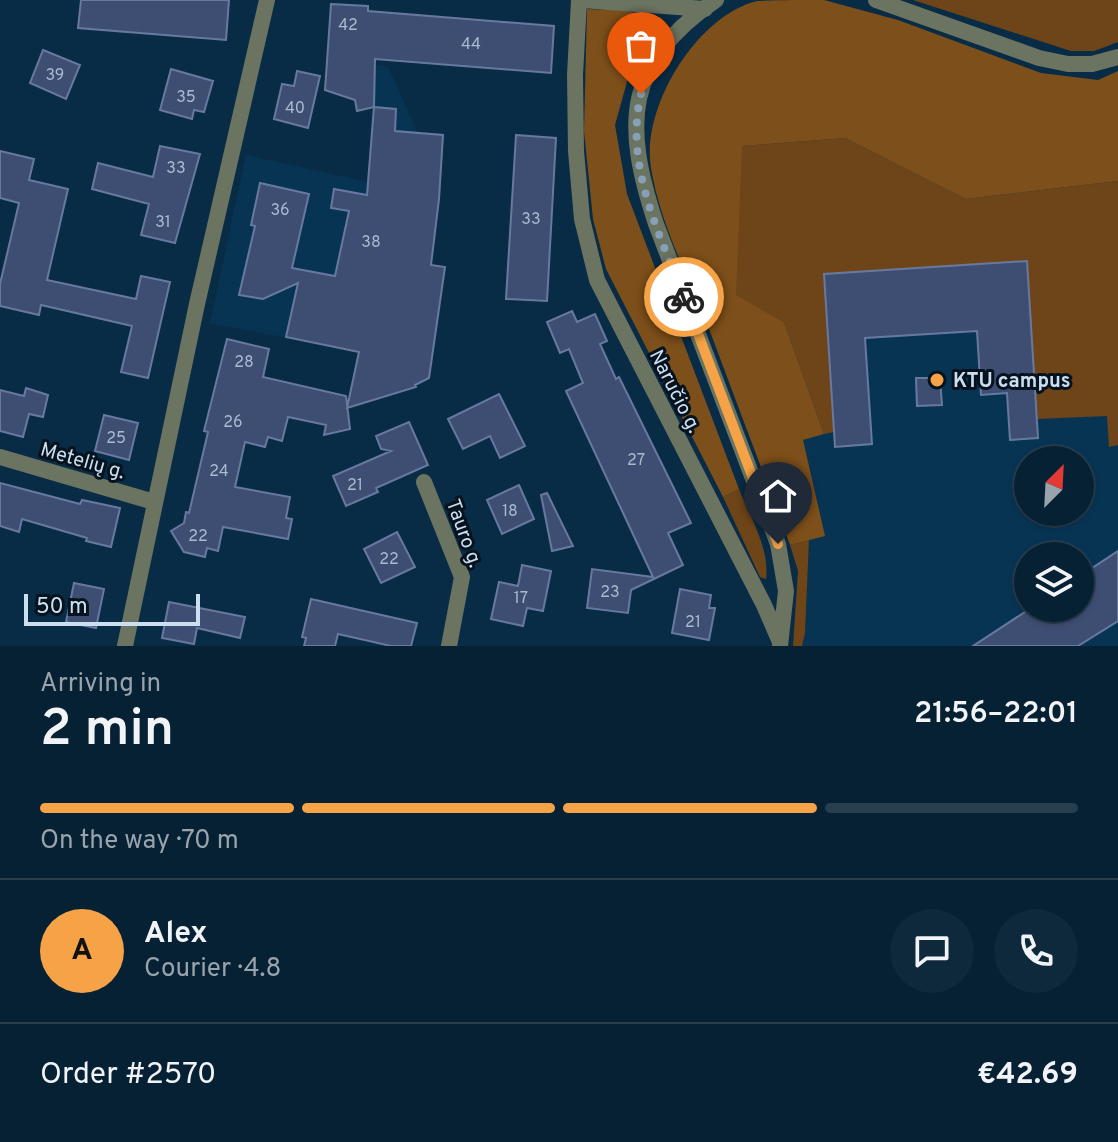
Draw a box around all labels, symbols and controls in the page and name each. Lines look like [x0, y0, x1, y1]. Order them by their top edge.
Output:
pin [607, 12, 675, 94]
house number: 42 [338, 16, 358, 36]
icon: bag [619, 24, 663, 68]
house number: 44 [461, 35, 481, 55]
house number: 39 [46, 66, 64, 86]
house number: 35 [176, 88, 196, 108]
house number: 40 [285, 99, 305, 119]
house number: 33 [166, 159, 186, 179]
house number: 36 [270, 201, 290, 221]
house number: 33 [521, 210, 541, 230]
house number: 31 [155, 213, 171, 233]
house number: 38 [361, 233, 381, 253]
courier [644, 257, 724, 337]
icon: bike [662, 275, 706, 319]
street label: Naručio g. [642, 346, 706, 438]
house number: 28 [234, 353, 254, 373]
place label: KTU campus [953, 369, 1071, 395]
marker: KTU campus [928, 371, 946, 389]
house number: 26 [223, 413, 243, 433]
house number: 25 [106, 429, 126, 449]
street label: Metelių g. [37, 437, 128, 486]
north arrow [1014, 446, 1094, 526]
map controls [1014, 446, 1094, 622]
house number: 27 [627, 451, 645, 471]
house number: 24 [209, 462, 229, 482]
pin [744, 462, 812, 544]
icon: home [756, 474, 800, 518]
house number: 21 [347, 476, 363, 496]
street label: Tauro g. [439, 496, 487, 572]
house number: 18 [502, 502, 518, 522]
house number: 22 [188, 527, 208, 547]
button: layers [1014, 542, 1094, 622]
house number: 22 [379, 550, 399, 570]
house number: 23 [600, 583, 620, 603]
house number: 17 [514, 589, 528, 609]
scale bar [24, 590, 200, 626]
text: 50 m [36, 594, 88, 621]
house number: 21 [685, 613, 701, 633]
text: Arriving in [40, 668, 161, 701]
text: 21:56–22:01 [914, 696, 1078, 733]
text: 2 min [40, 698, 174, 764]
text: On the way · 70 m [40, 825, 239, 858]
button: chat [890, 909, 974, 993]
button: phone [994, 909, 1078, 993]
text: Alex [144, 916, 208, 953]
text: A [71, 933, 93, 970]
text: Courier · 4.8 [144, 953, 281, 986]
text: Order #2570 [40, 1057, 216, 1094]
text: €42.69 [977, 1057, 1078, 1094]

